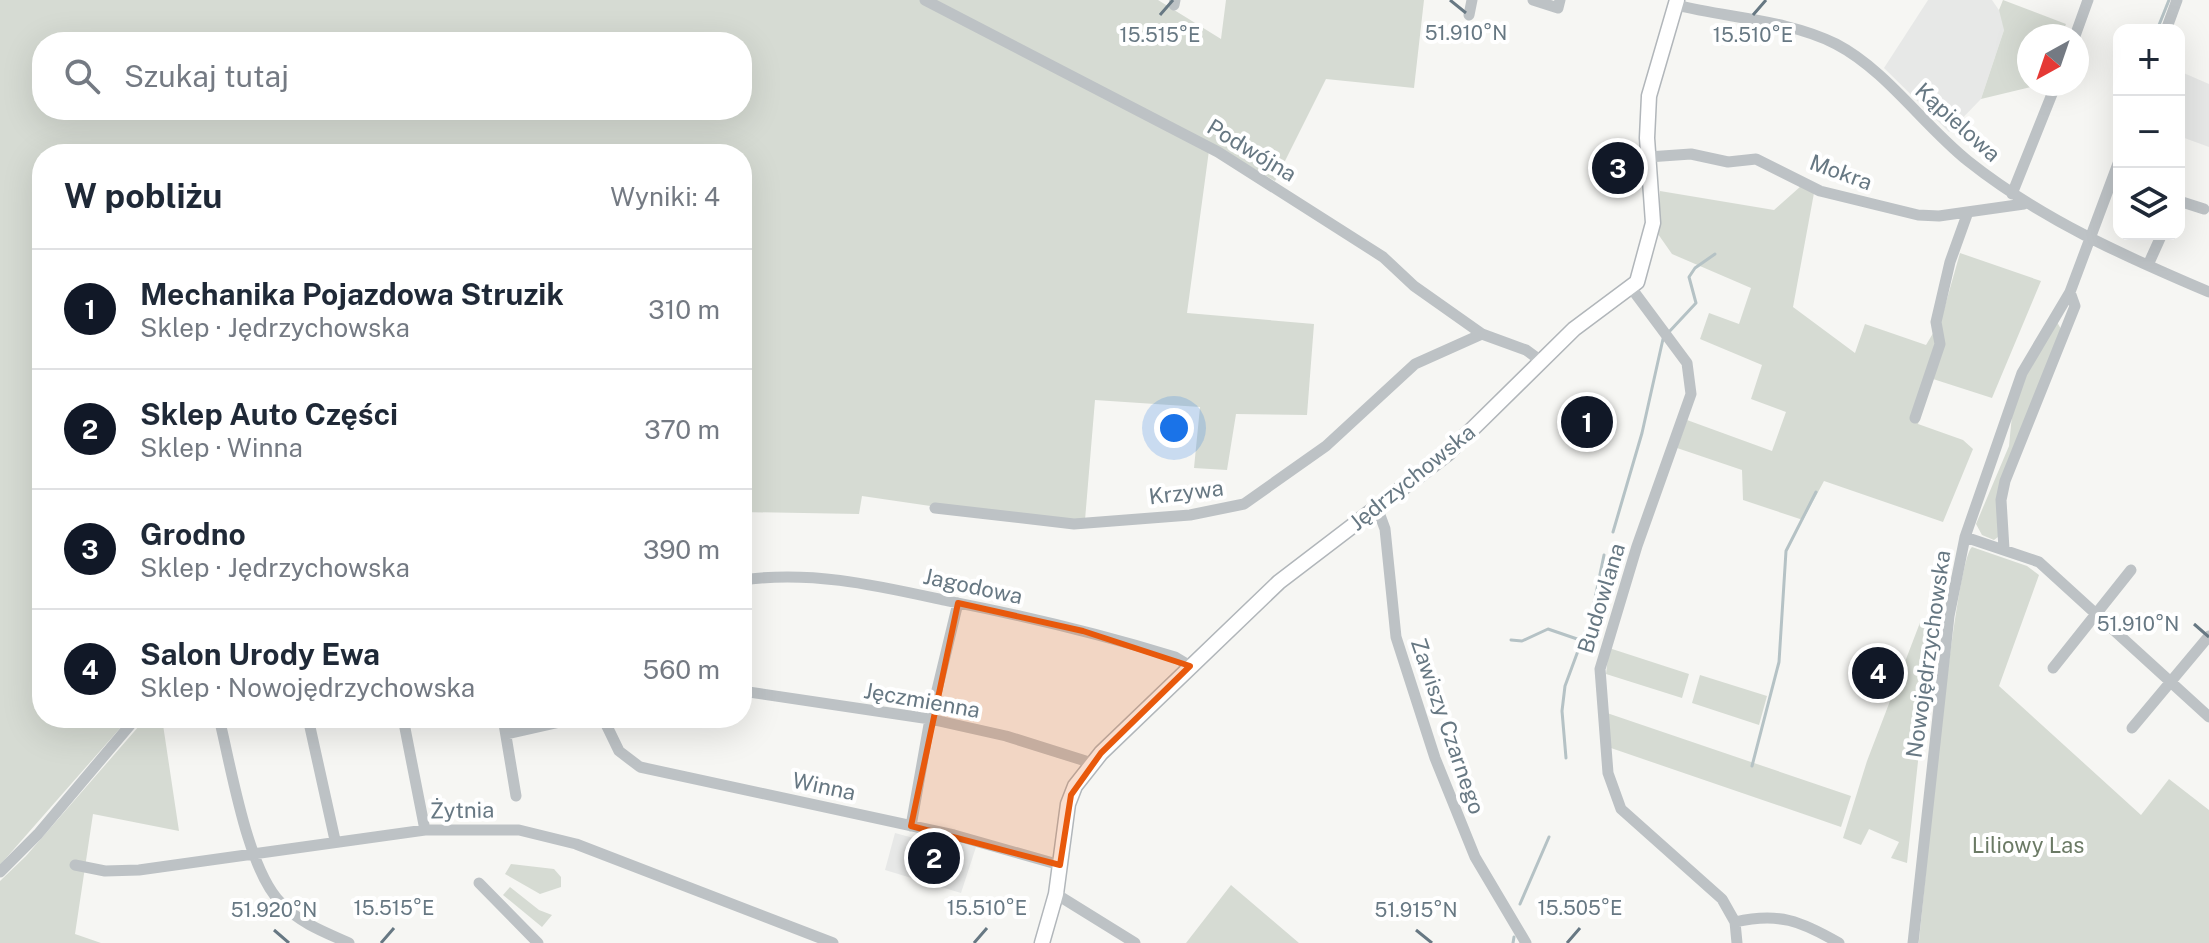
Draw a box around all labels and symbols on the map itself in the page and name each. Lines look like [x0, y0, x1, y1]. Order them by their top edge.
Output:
text: 51.910°N [1425, 21, 1507, 45]
text: 15.515°E [1120, 23, 1200, 47]
text: 15.510°E [1713, 23, 1793, 47]
north arrow [2017, 24, 2089, 96]
street label: Kąpielowa [1910, 77, 2006, 167]
street label: Podwójna [1203, 113, 1301, 187]
pin: 3 [1592, 138, 1644, 198]
street label: Mokra [1806, 149, 1876, 195]
pin: 1 [1561, 392, 1613, 452]
your location [1154, 408, 1194, 448]
street label: Jędrzychowska [1344, 418, 1480, 536]
street label: Krzywa [1147, 475, 1225, 509]
street label: Budowlana [1572, 540, 1630, 656]
street label: Nowojędrzychowska [1901, 549, 1955, 759]
street label: Jagodowa [921, 563, 1025, 609]
text: 51.910°N [2097, 612, 2179, 636]
street label: Zawiszy Czarnego [1406, 635, 1490, 817]
pin: 4 [1852, 643, 1904, 703]
street label: Jęczmienna [862, 677, 982, 723]
street label: Winna [790, 767, 858, 805]
street label: Żytnia [430, 795, 494, 824]
pin: 2 [908, 828, 960, 888]
park label: Liliowy Las [1972, 832, 2084, 858]
text: 15.515°E [354, 896, 434, 920]
text: 15.510°E [947, 896, 1027, 920]
text: 15.505°E [1538, 896, 1622, 920]
text: 51.920°N [231, 898, 317, 922]
text: 51.915°N [1374, 898, 1458, 922]

